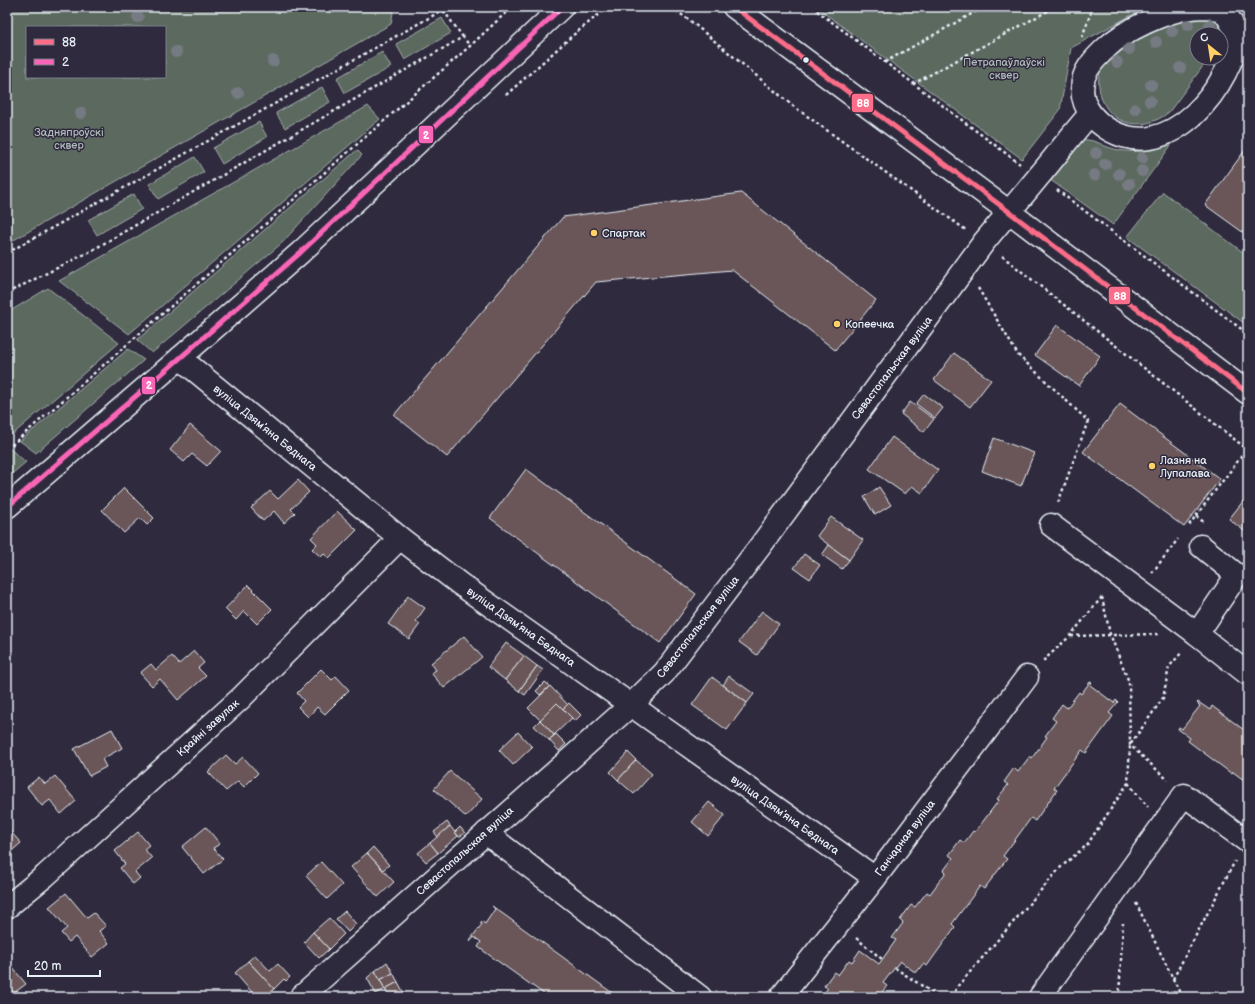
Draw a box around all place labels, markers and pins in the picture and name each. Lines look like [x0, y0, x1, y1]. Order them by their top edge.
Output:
unlabelled marker [801, 55, 811, 65]
place label: Спартак [602, 227, 646, 240]
marker: Спартак [589, 228, 599, 238]
place label: Копеечка [845, 318, 895, 331]
marker: Копеечка [832, 319, 842, 329]
place label: Лазня на Лупалава [1159, 454, 1210, 480]
marker: Лазня на Лупалава [1147, 461, 1157, 471]

